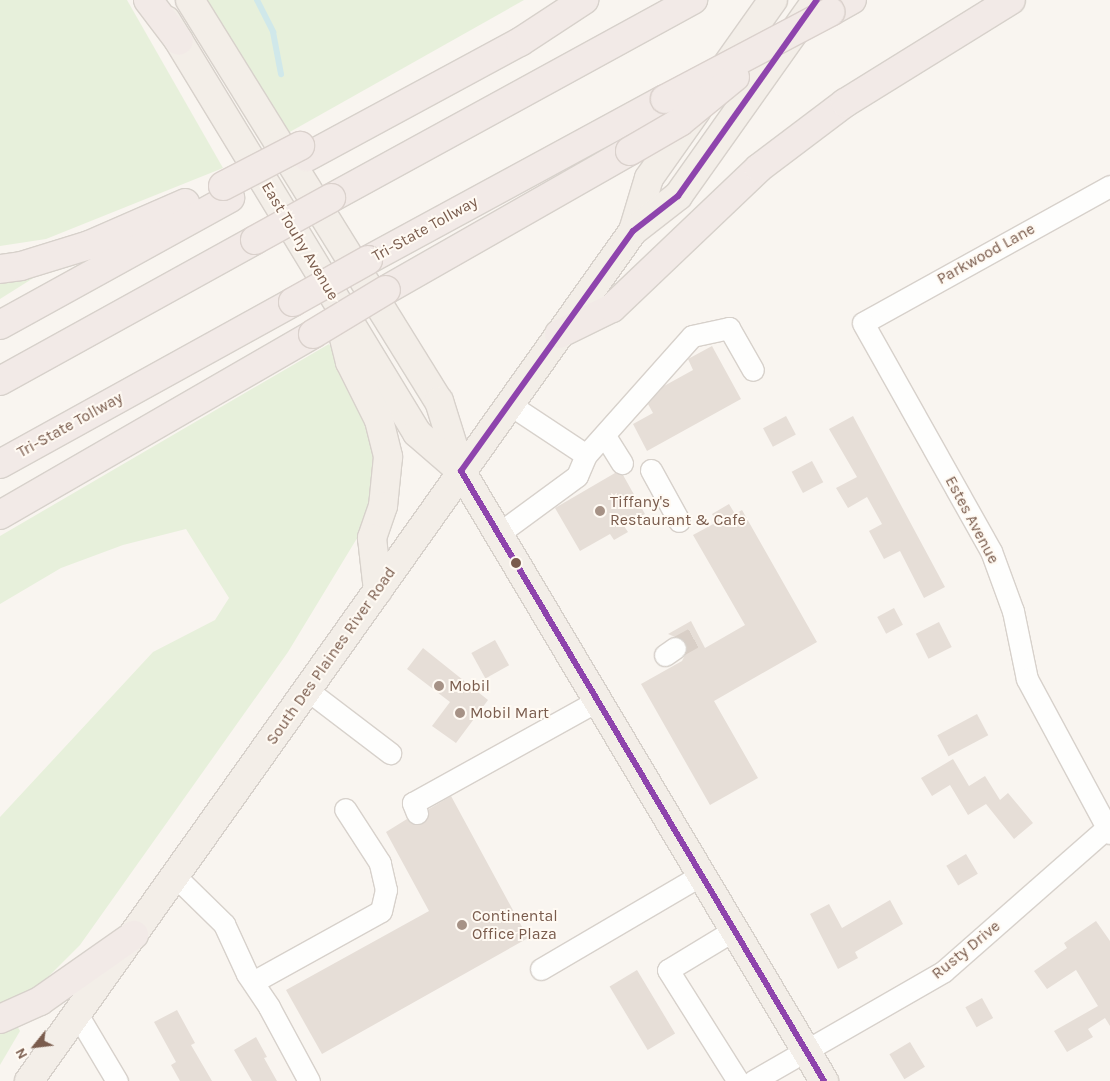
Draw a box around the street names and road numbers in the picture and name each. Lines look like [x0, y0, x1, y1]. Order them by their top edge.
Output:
street label: East Touhy Avenue [257, 178, 343, 304]
street label: Tri-State Tollway [369, 192, 481, 266]
street label: Parkwood Lane [934, 219, 1038, 289]
street label: Tri-State Tollway [14, 388, 126, 462]
street label: Estes Avenue [941, 473, 1003, 567]
street label: South Des Plaines River Road [262, 563, 400, 749]
street label: Rusty Drive [928, 917, 1004, 983]

